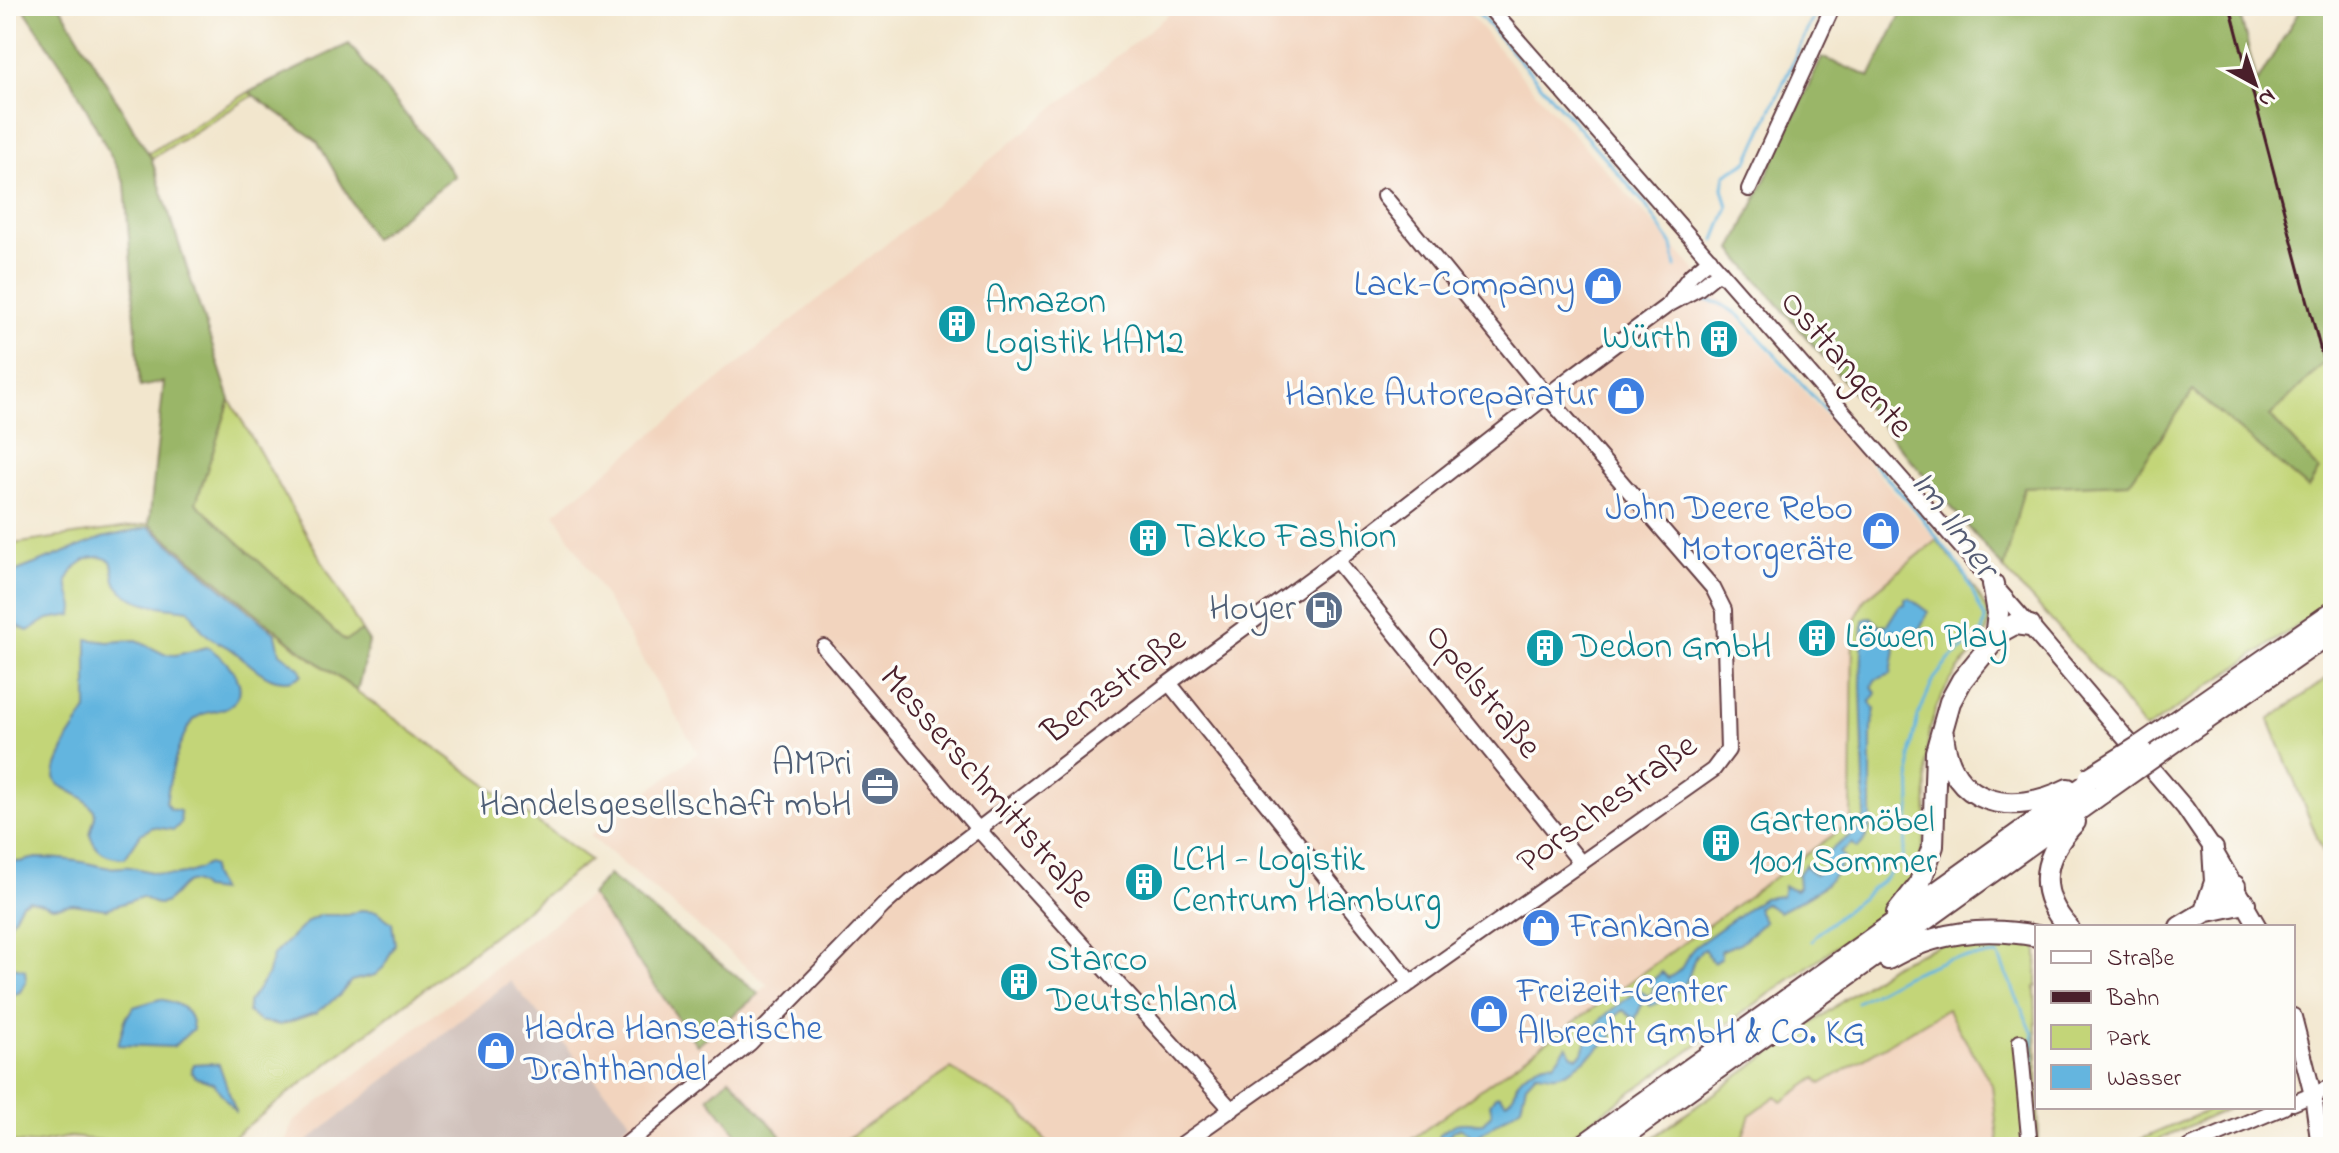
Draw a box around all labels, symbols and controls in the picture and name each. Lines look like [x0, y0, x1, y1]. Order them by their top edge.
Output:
north arrow [2215, 44, 2295, 124]
text: N [2250, 80, 2282, 114]
place label: Lack-Company [1354, 260, 1575, 313]
shop icon: Lack-Company [1582, 265, 1624, 307]
place label: Amazon Logistik HAM2 [985, 277, 1184, 371]
street label: Osttangente [1765, 279, 1925, 452]
building icon: Amazon Logistik HAM2 [936, 303, 978, 345]
place label: Würth [1602, 313, 1691, 366]
building icon: Würth [1698, 318, 1740, 360]
place label: Hanke Autoreparatur [1285, 370, 1599, 423]
shop icon: Hanke Autoreparatur [1605, 375, 1647, 417]
water label: Im Ilmer [1895, 459, 2014, 594]
place label: John Deere Rebo Motorgeräte [1605, 484, 1854, 578]
shop icon: John Deere Rebo Motorgeräte [1860, 510, 1902, 552]
place label: Takko Fashion [1176, 512, 1396, 565]
building icon: Takko Fashion [1127, 517, 1169, 559]
place label: Hoyer [1209, 584, 1297, 637]
fuel station icon: Hoyer [1303, 589, 1345, 631]
place label: Löwen Play [1845, 612, 2008, 665]
street label: Opelstraße [1411, 613, 1554, 772]
street label: Benzstraße [1031, 614, 1199, 760]
building icon: Löwen Play [1796, 617, 1838, 659]
place label: Dedon GmbH [1572, 622, 1772, 675]
building icon: Dedon GmbH [1524, 627, 1566, 669]
street label: Messerschmittstraße [865, 654, 1108, 922]
street label: Porschestraße [1507, 721, 1710, 889]
place label: AMPri Handelsgesellschaft mbH [479, 739, 852, 833]
office icon: AMPri Handelsgesellschaft mbH [859, 765, 901, 807]
place label: Gartenmöbel 1001 Sommer [1749, 796, 1938, 890]
building icon: Gartenmöbel 1001 Sommer [1700, 822, 1742, 864]
place label: LCH - Logistik Centrum Hamburg [1172, 835, 1441, 929]
building icon: LCH - Logistik Centrum Hamburg [1123, 861, 1165, 903]
place label: Frankana [1568, 902, 1710, 955]
shop icon: Frankana [1520, 907, 1562, 949]
legend [2035, 925, 2295, 1109]
place label: Starco Deutschland [1046, 935, 1237, 1029]
text: Straße [2107, 942, 2174, 977]
building icon: Starco Deutschland [998, 961, 1040, 1003]
place label: Freizeit-Center Albrecht GmbH & Co. KG [1516, 967, 1865, 1061]
text: Bahn [2106, 982, 2159, 1017]
shop icon: Freizeit-Center Albrecht GmbH & Co. KG [1468, 993, 1510, 1035]
place label: Hadra Hanseatische Drahthandel [523, 1004, 823, 1098]
text: Park [2107, 1022, 2151, 1057]
shop icon: Hadra Hanseatische Drahthandel [475, 1030, 517, 1072]
text: Wasser [2107, 1062, 2182, 1097]

